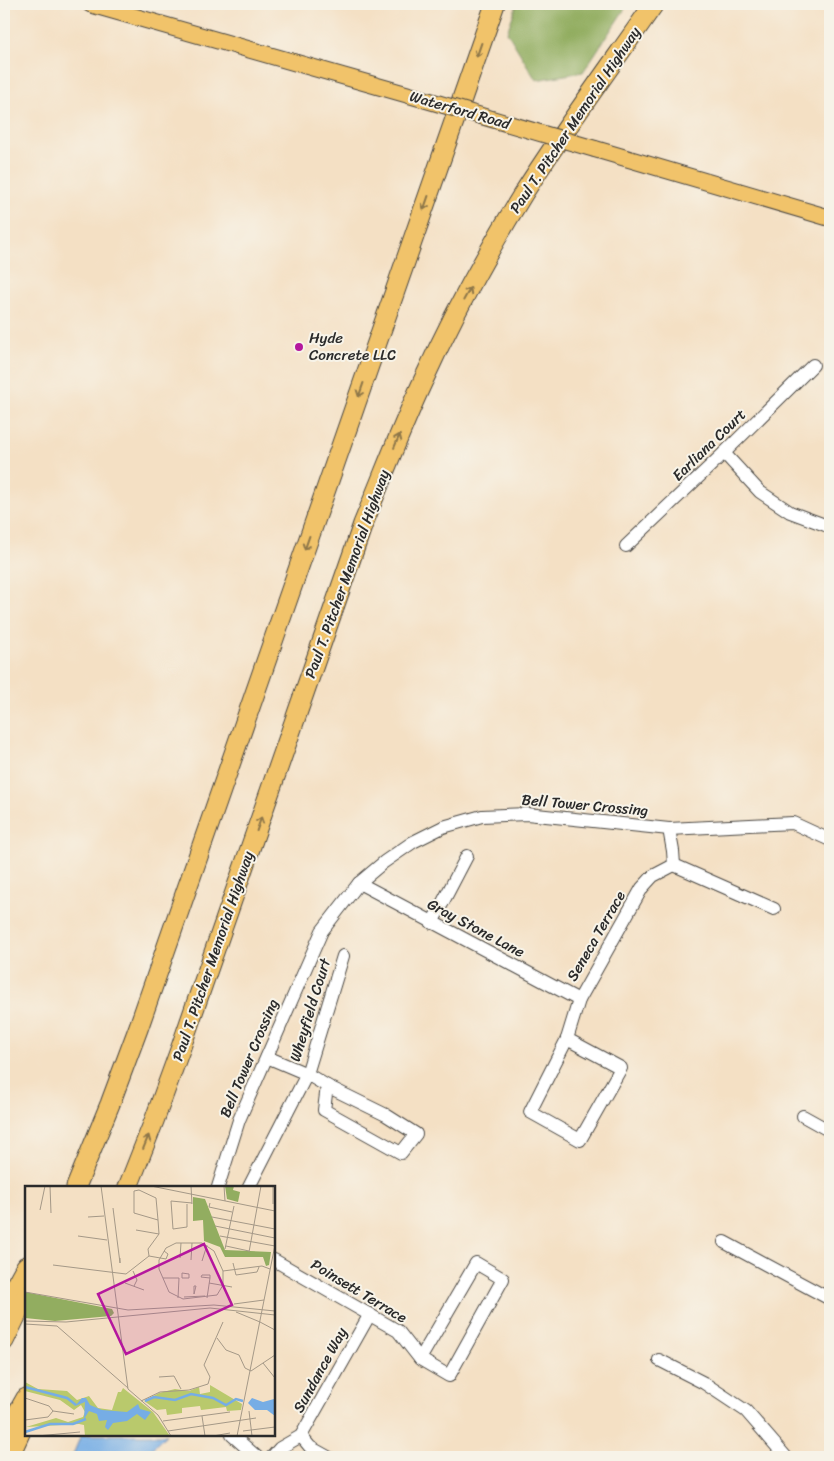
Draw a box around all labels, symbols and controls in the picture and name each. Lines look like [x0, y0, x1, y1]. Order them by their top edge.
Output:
street label: Paul T. Pitcher Memorial Highway [503, 21, 648, 219]
one-way arrow [474, 42, 483, 57]
street label: Waterford Road [407, 83, 514, 137]
one-way arrow [421, 195, 430, 210]
one-way arrow [462, 287, 472, 302]
place label: Hyde Concrete LLC [309, 325, 396, 368]
marker: Hyde Concrete LLC [293, 341, 305, 353]
one-way arrow [355, 381, 365, 397]
street label: Earliana Court [666, 402, 753, 487]
one-way arrow [393, 434, 403, 449]
street label: Paul T. Pitcher Memorial Highway [297, 466, 397, 682]
one-way arrow [302, 535, 311, 550]
street label: Bell Tower Crossing [521, 787, 649, 823]
one-way arrow [255, 817, 264, 832]
street label: Paul T. Pitcher Memorial Highway [165, 847, 261, 1065]
street label: Seneca Terrace [559, 886, 633, 986]
street label: Gray Stone Lane [423, 891, 530, 965]
street label: Wheyfield Court [282, 954, 338, 1065]
street label: Bell Tower Crossing [212, 994, 286, 1122]
one-way arrow [142, 1135, 151, 1150]
inset map [25, 1186, 275, 1436]
street label: Poinsett Terrace [306, 1252, 412, 1330]
street label: Sundance Way [286, 1322, 354, 1418]

